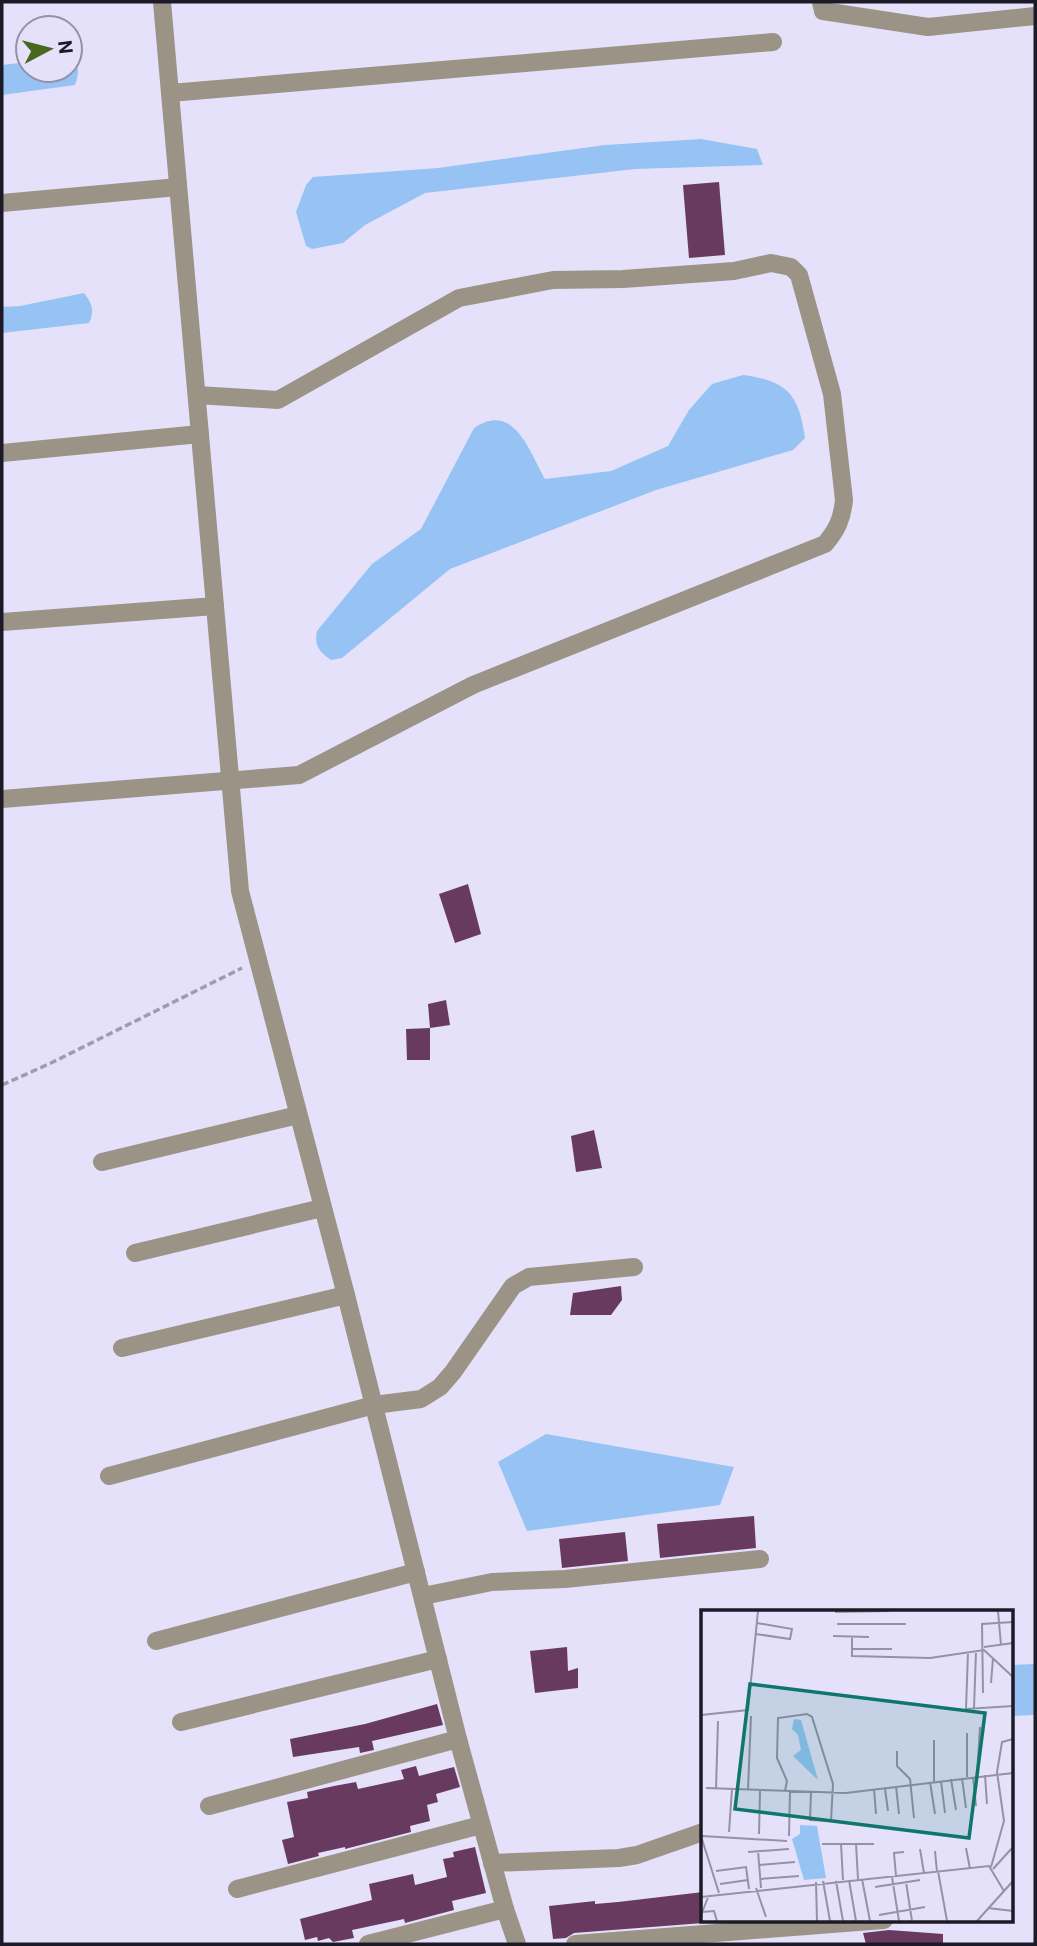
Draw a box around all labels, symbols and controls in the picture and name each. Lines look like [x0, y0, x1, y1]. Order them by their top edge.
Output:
north arrow [14, 14, 84, 84]
text: N [53, 39, 78, 55]
inset map [701, 1610, 1012, 1922]

